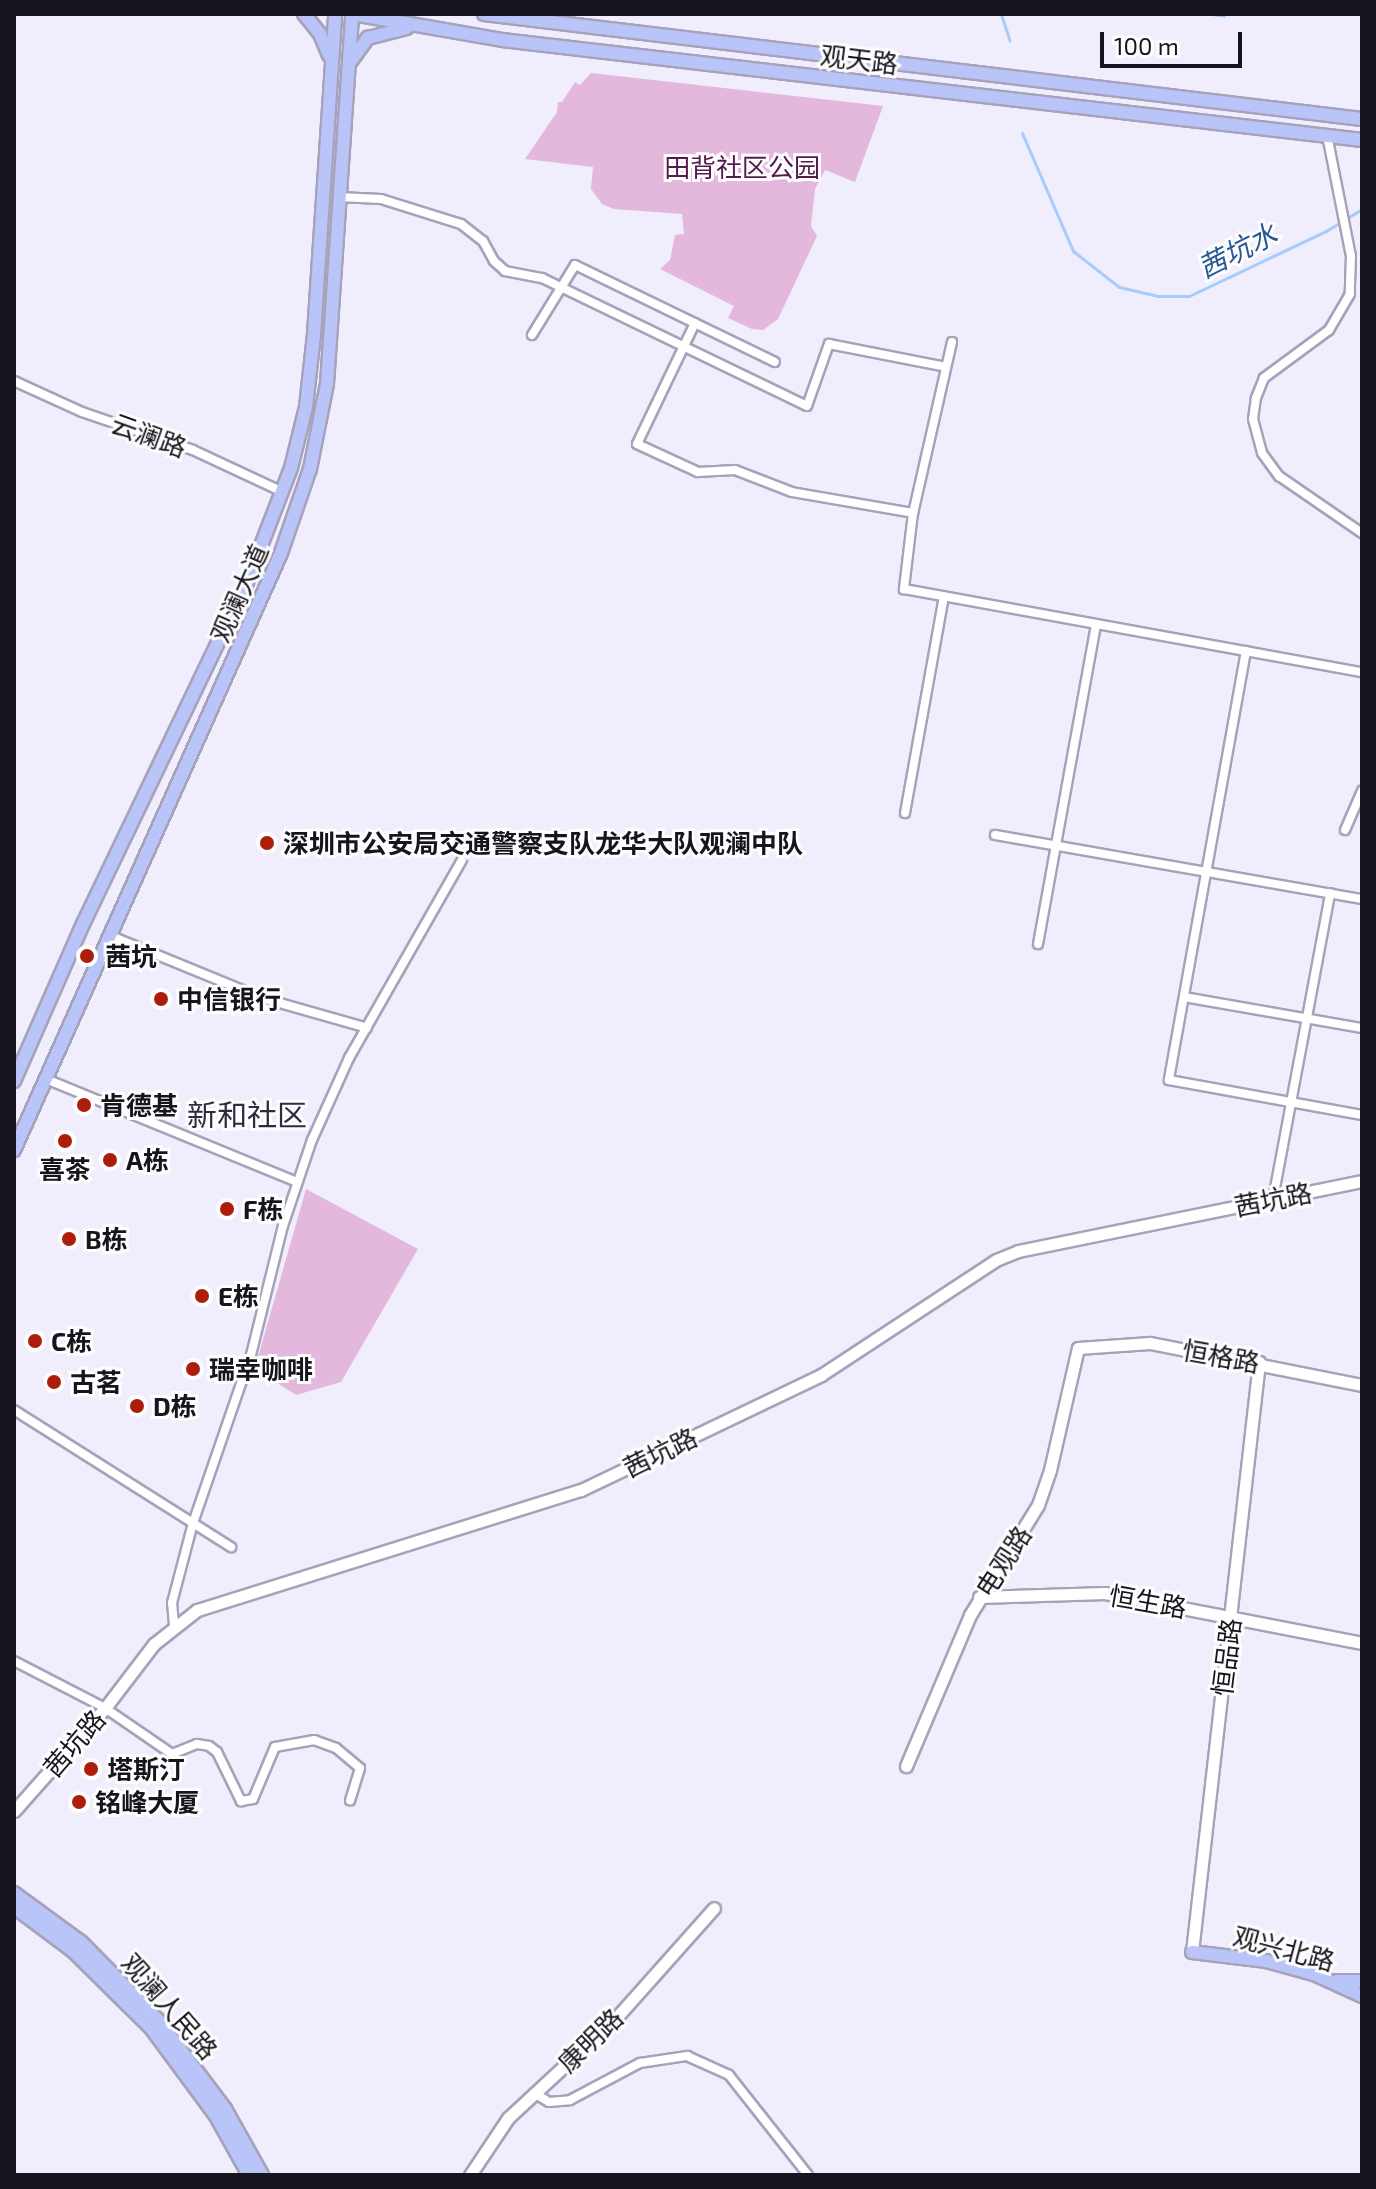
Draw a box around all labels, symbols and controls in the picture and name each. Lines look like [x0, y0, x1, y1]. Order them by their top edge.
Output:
scale bar [1104, 16, 1246, 66]
text: 100 m [1114, 31, 1179, 60]
street label: 观天路 [818, 39, 900, 79]
park label: 田背社区公园 [664, 151, 820, 183]
water label: 茜坑水 [1192, 216, 1282, 284]
street label: 云澜路 [107, 407, 191, 463]
street label: 观澜大道 [204, 539, 274, 647]
place label: 深圳市公安局交通警察支队龙华大队观澜中队 [283, 827, 803, 859]
marker: 深圳市公安局交通警察支队龙华大队观澜中队 [258, 834, 276, 852]
place label: 茜坑 [105, 940, 157, 972]
marker: 茜坑 [76, 945, 98, 967]
place label: 中信银行 [177, 983, 281, 1015]
marker: 中信银行 [152, 990, 170, 1008]
place label: 肯德基 [100, 1089, 178, 1121]
marker: 肯德基 [75, 1096, 93, 1114]
district label: 新和社区 [187, 1096, 307, 1132]
marker: 喜茶 [56, 1132, 74, 1150]
place label: A栋 [126, 1144, 169, 1176]
marker: A栋 [101, 1151, 119, 1169]
place label: 喜茶 [39, 1153, 91, 1185]
street label: 茜坑路 [1232, 1176, 1314, 1222]
place label: F栋 [243, 1193, 283, 1225]
marker: F栋 [218, 1200, 236, 1218]
place label: B栋 [85, 1223, 128, 1255]
marker: B栋 [60, 1230, 78, 1248]
place label: E栋 [218, 1280, 259, 1312]
marker: E栋 [193, 1287, 211, 1305]
place label: C栋 [51, 1325, 92, 1357]
marker: C栋 [26, 1332, 44, 1350]
street label: 恒格路 [1180, 1334, 1262, 1378]
place label: 瑞幸咖啡 [209, 1353, 313, 1385]
marker: 瑞幸咖啡 [184, 1360, 202, 1378]
place label: 古茗 [70, 1366, 122, 1398]
marker: 古茗 [45, 1373, 63, 1391]
place label: D栋 [153, 1390, 197, 1422]
marker: D栋 [128, 1397, 146, 1415]
street label: 茜坑路 [618, 1421, 702, 1483]
street label: 电观路 [969, 1520, 1037, 1602]
street label: 恒生路 [1107, 1579, 1189, 1623]
street label: 恒品路 [1206, 1616, 1246, 1698]
street label: 茜坑路 [37, 1703, 111, 1783]
place label: 塔斯汀 [107, 1753, 185, 1785]
marker: 塔斯汀 [82, 1760, 100, 1778]
place label: 铭峰大厦 [95, 1786, 199, 1818]
marker: 铭峰大厦 [70, 1793, 88, 1811]
street label: 观兴北路 [1230, 1919, 1338, 1977]
street label: 观澜人民路 [116, 1947, 224, 2065]
street label: 康明路 [551, 2002, 629, 2078]

